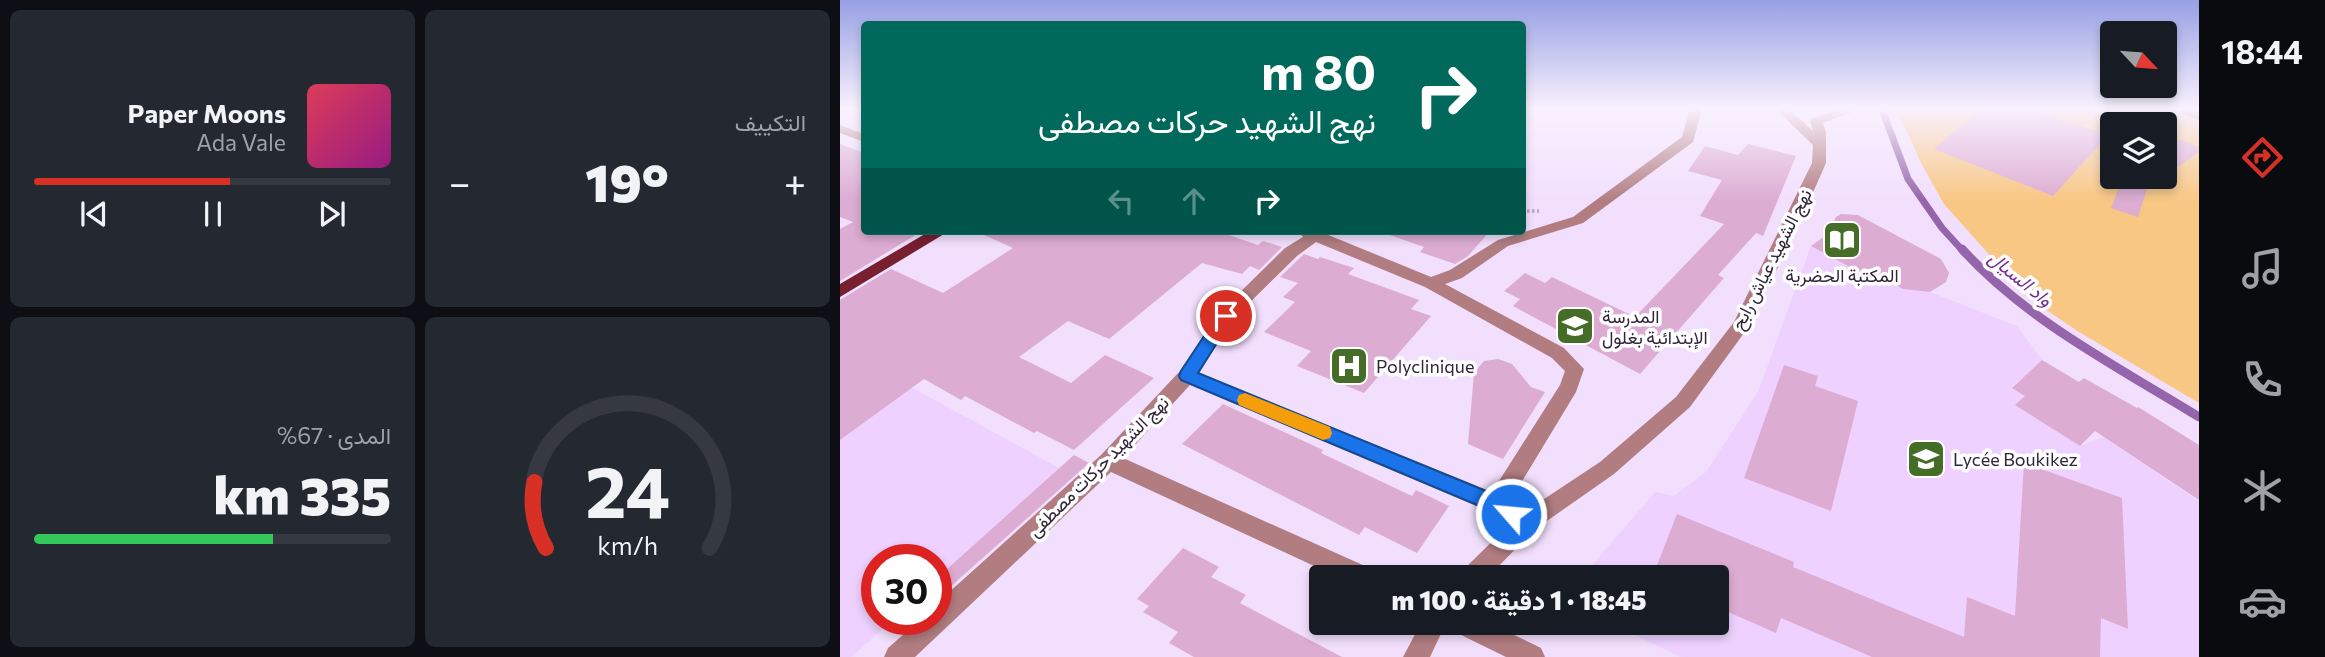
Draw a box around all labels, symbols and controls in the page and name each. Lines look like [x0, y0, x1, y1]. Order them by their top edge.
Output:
north arrow [2100, 21, 2177, 98]
map controls [2100, 21, 2177, 189]
text: 18:44 [2221, 31, 2303, 71]
text: 80 m [1261, 40, 1376, 100]
icon: right [1400, 49, 1491, 140]
text: Paper Moons [128, 97, 286, 128]
text: نهج الشهيد حركات مصطفى [1038, 100, 1376, 140]
text: التكييف [735, 108, 806, 136]
button: layers [2100, 112, 2177, 189]
text: Ada Vale [196, 128, 286, 156]
icon: directions [2238, 133, 2287, 182]
text: 19° [585, 149, 669, 213]
text: − [449, 158, 471, 205]
text: + [784, 158, 806, 205]
icon: left [1102, 182, 1140, 220]
icon: ahead [1175, 182, 1213, 220]
icon: right [1248, 182, 1286, 220]
street label: نهج الشهيد عياش رابح [1726, 185, 1818, 334]
icon: previous [75, 195, 113, 233]
icon: pause [194, 195, 232, 233]
icon: next [313, 195, 351, 233]
library icon: المكتبة الحضرية [1821, 219, 1863, 261]
icon: music [2238, 244, 2287, 293]
water label: واد السيال [1984, 245, 2058, 312]
place label: المكتبة الحضرية [1785, 264, 1899, 287]
pin [1196, 286, 1256, 346]
icon: arrive [1207, 297, 1245, 335]
school or university icon: المدرسة الإبتدائية بغلول [1554, 305, 1596, 347]
place label: المدرسة الإبتدائية بغلول [1602, 305, 1708, 350]
hospital icon: Polyclinique [1328, 345, 1370, 387]
place label: Polyclinique [1376, 355, 1474, 377]
icon: phone [2238, 355, 2287, 404]
street label: نهج الشهيد حركات مصطفى [1023, 391, 1174, 542]
text: المدى · 67% [277, 421, 391, 449]
school or university icon: Lycée Boukikez [1905, 438, 1947, 480]
text: 24 [585, 444, 670, 533]
place label: Lycée Boukikez [1953, 448, 2078, 470]
text: 335 km [213, 462, 391, 526]
icon: climate [2238, 466, 2287, 515]
position arrow [1474, 477, 1548, 551]
text: km/h [597, 530, 658, 560]
speed limit sign: 30 [861, 544, 952, 635]
icon: car [2238, 577, 2287, 626]
text: 18:45 · 1 دقيقة · 100 m [1392, 584, 1646, 615]

